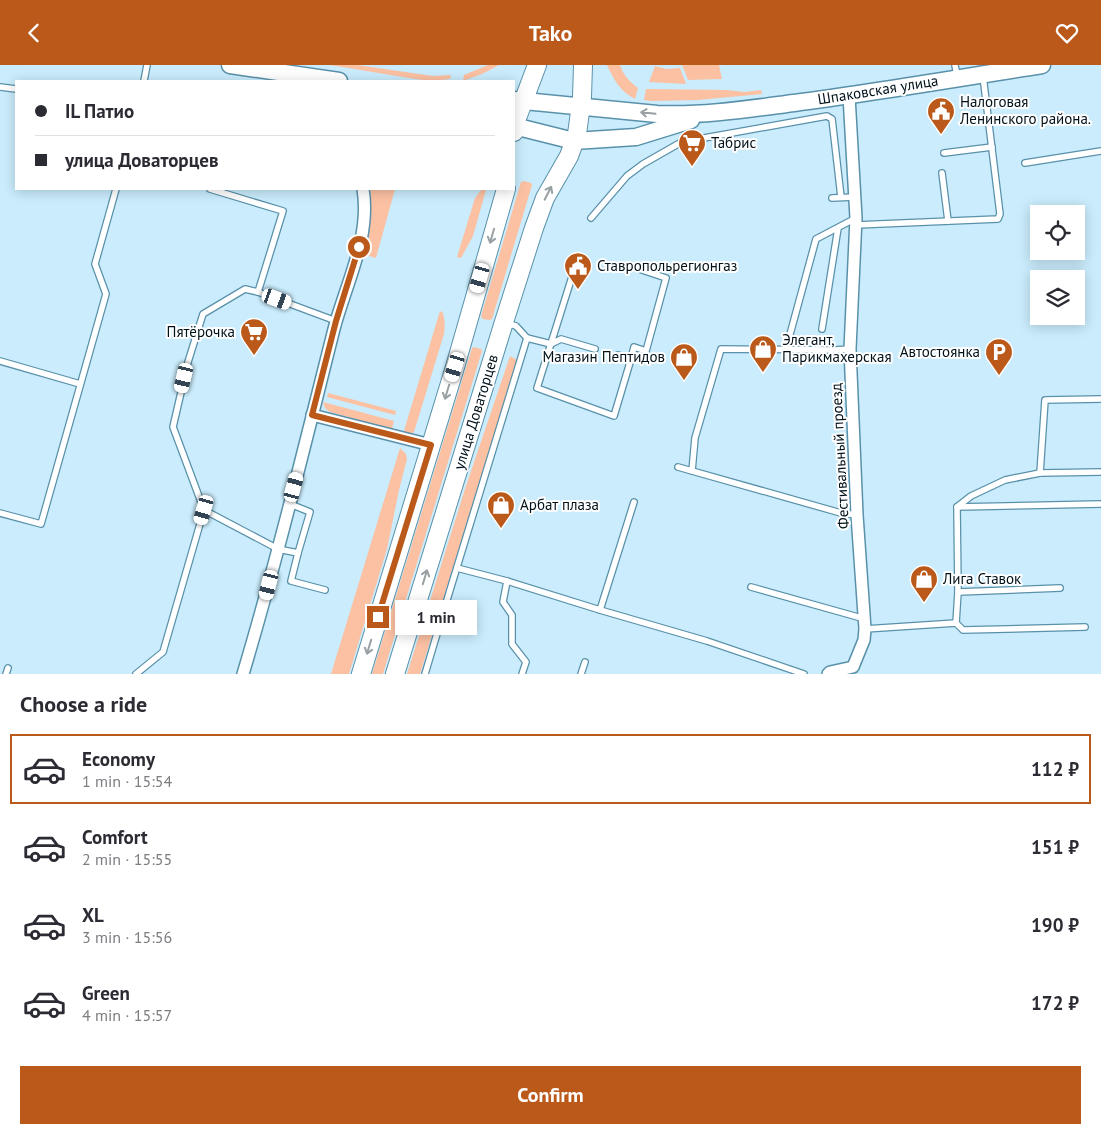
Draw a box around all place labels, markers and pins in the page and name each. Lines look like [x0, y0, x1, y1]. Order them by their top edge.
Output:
place label: Налоговая Ленинского района. [959, 92, 1091, 128]
public building icon: Налоговая Ленинского района. [926, 96, 956, 135]
supermarket icon: Табрис [677, 128, 707, 167]
place label: Табрис [711, 133, 756, 152]
public building icon: Ставропольрегионгаз [563, 251, 593, 290]
place label: Ставропольрегионгаз [597, 256, 737, 275]
supermarket icon: Пятёрочка [239, 317, 269, 356]
place label: Пятёрочка [167, 322, 235, 341]
place label: Элегант, Парикмахерская [782, 330, 892, 366]
shop icon: Элегант, Парикмахерская [748, 334, 778, 373]
parking icon: Автостоянка [984, 337, 1014, 376]
shop icon: Магазин Пептидов [669, 342, 699, 381]
place label: Автостоянка [900, 342, 980, 361]
place label: Магазин Пептидов [542, 347, 665, 366]
shop icon: Арбат плаза [486, 490, 516, 529]
place label: Арбат плаза [520, 495, 599, 514]
shop icon: Лига Ставок [909, 564, 939, 603]
place label: Лига Ставок [942, 569, 1022, 588]

